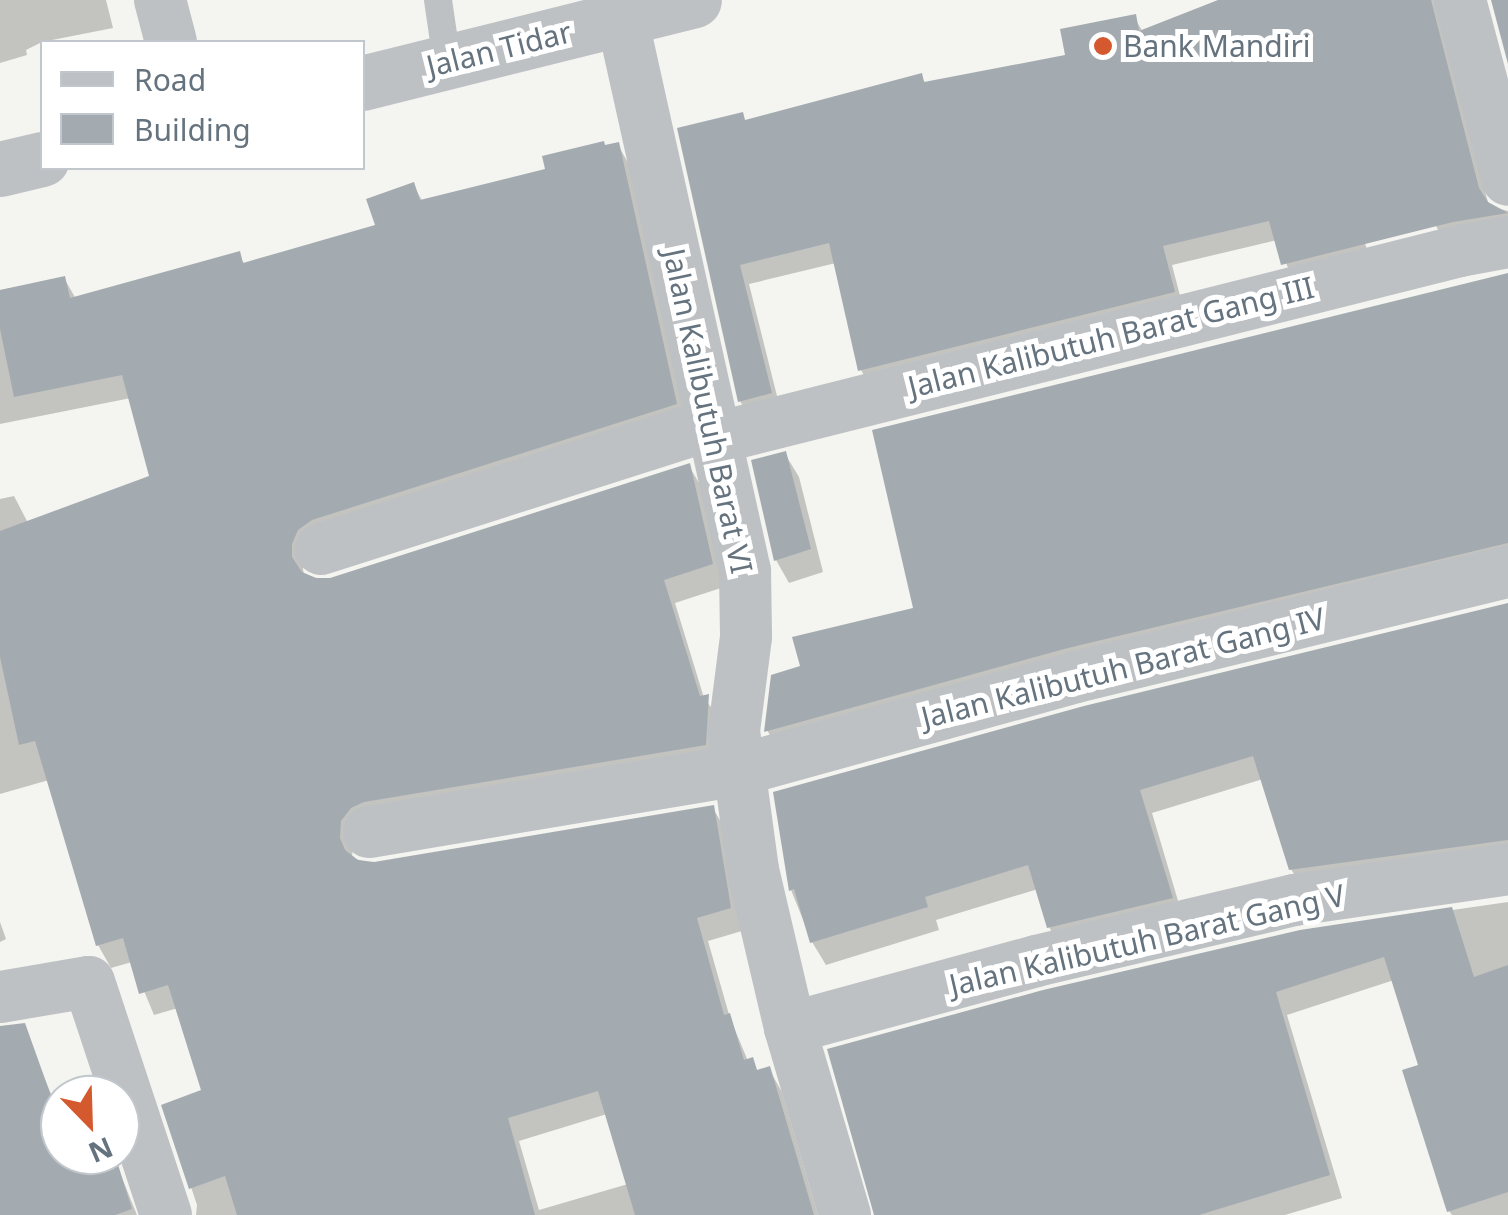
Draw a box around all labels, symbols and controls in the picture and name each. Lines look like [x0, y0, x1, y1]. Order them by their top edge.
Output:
street label: Jalan Tidar [423, 14, 575, 84]
place label: Bank Mandiri [1123, 28, 1311, 64]
marker: Bank Mandiri [1092, 35, 1114, 57]
legend [40, 40, 365, 170]
text: Road [134, 59, 206, 100]
text: Building [134, 109, 251, 150]
street label: Jalan Kalibutuh Barat VI [656, 245, 760, 577]
street label: Jalan Kalibutuh Barat Gang III [904, 269, 1318, 405]
street label: Jalan Kalibutuh Barat Gang IV [917, 600, 1329, 736]
street label: Jalan Kalibutuh Barat Gang V [946, 877, 1348, 1003]
north arrow [40, 1075, 140, 1175]
text: N [83, 1129, 119, 1173]

